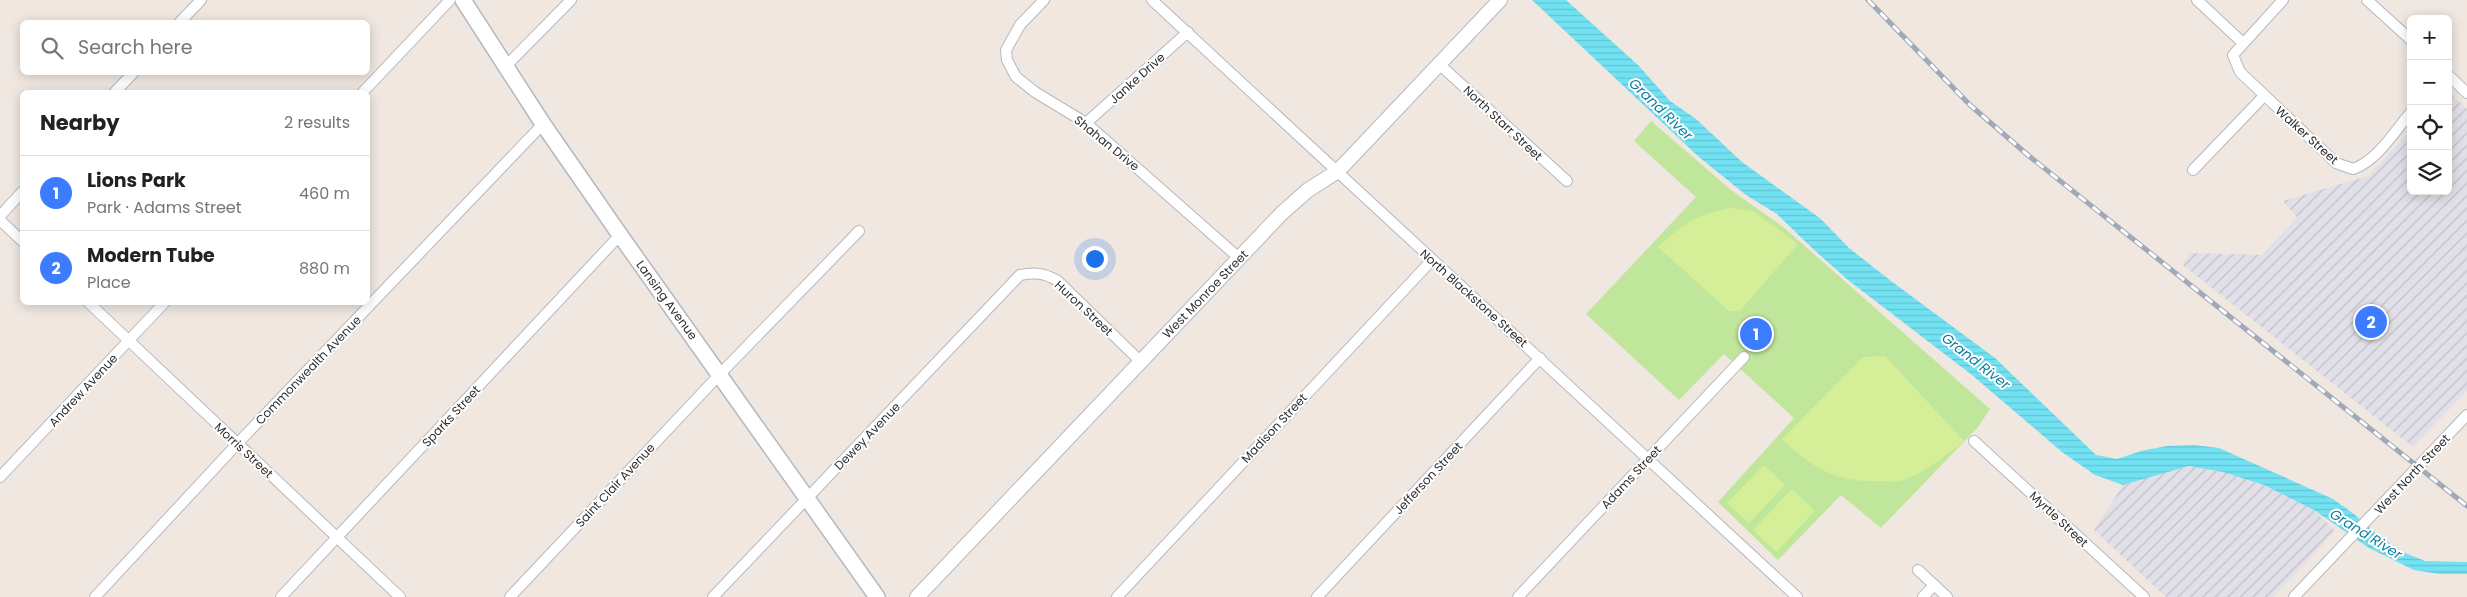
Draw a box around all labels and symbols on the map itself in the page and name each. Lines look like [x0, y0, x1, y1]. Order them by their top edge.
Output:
street label: Janke Drive [1106, 49, 1168, 107]
water label: Grand River [1625, 73, 1698, 145]
street label: North Starr Street [1460, 82, 1546, 164]
street label: Walker Street [2272, 102, 2342, 168]
street label: Shahan Drive [1071, 111, 1143, 175]
street label: North Blackstone Street [1416, 245, 1532, 351]
your location [1082, 246, 1108, 272]
street label: West Monroe Street [1158, 246, 1252, 342]
street label: Lansing Avenue [632, 257, 702, 343]
street label: Huron Street [1051, 276, 1117, 340]
pin: 2 [2355, 303, 2387, 341]
street label: Commonwealth Avenue [251, 312, 365, 428]
pin: 1 [1740, 315, 1772, 353]
water label: Grand River [1938, 328, 2015, 395]
street label: Andrew Avenue [45, 350, 121, 430]
street label: Sparks Street [418, 381, 484, 451]
street label: Madison Street [1237, 389, 1311, 467]
street label: Dewey Avenue [830, 398, 904, 474]
street label: Morris Street [211, 418, 277, 482]
street label: West North Street [2370, 430, 2454, 518]
street label: Jefferson Street [1390, 438, 1466, 518]
street label: Saint Clair Avenue [571, 439, 659, 531]
street label: Adams Street [1597, 441, 1665, 513]
street label: Myrtle Street [2026, 487, 2092, 551]
water label: Grand River [2326, 504, 2407, 565]

